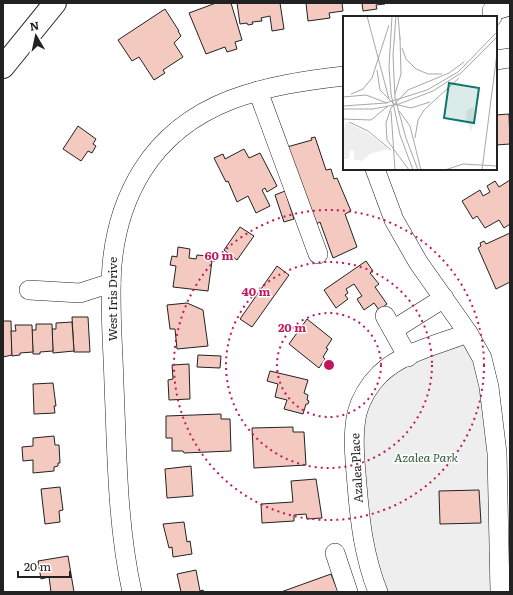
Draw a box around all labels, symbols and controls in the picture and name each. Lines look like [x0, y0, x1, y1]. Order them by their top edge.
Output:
north arrow [16, 16, 56, 56]
inset map [343, 16, 497, 170]
text: N [28, 17, 40, 34]
text: 60 m [205, 246, 233, 264]
street label: West Iris Drive [103, 257, 121, 341]
text: 40 m [242, 282, 271, 300]
text: 20 m [278, 318, 306, 336]
centre of rings [322, 358, 336, 372]
street label: Azalea Place [345, 433, 367, 503]
park label: Azalea Park [394, 448, 458, 466]
scale bar [18, 553, 70, 579]
text: 20 m [24, 557, 51, 575]

